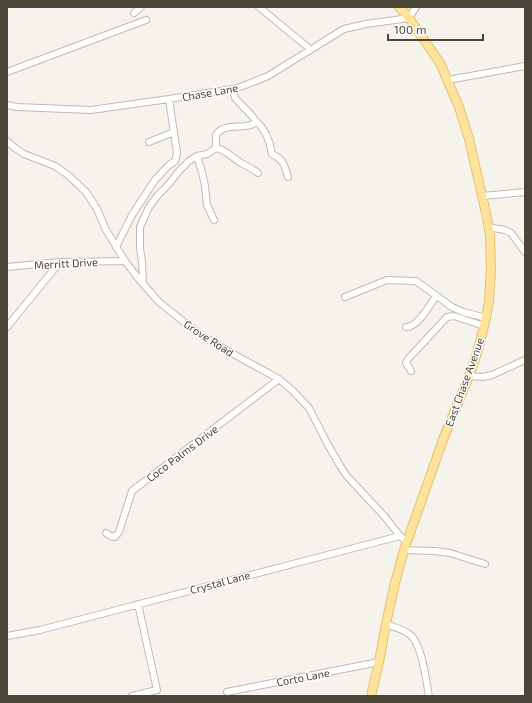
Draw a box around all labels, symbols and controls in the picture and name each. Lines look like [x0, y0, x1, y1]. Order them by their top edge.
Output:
scale bar [388, 16, 483, 42]
text: 100 m [394, 22, 426, 36]
street label: Chase Lane [181, 81, 239, 103]
street label: Merritt Drive [34, 255, 98, 271]
street label: Grove Road [182, 317, 236, 359]
street label: East Chase Avenue [442, 336, 486, 428]
street label: Coco Palms Drive [144, 422, 220, 484]
street label: Crystal Lane [188, 568, 252, 596]
street label: Corto Lane [275, 665, 331, 689]

